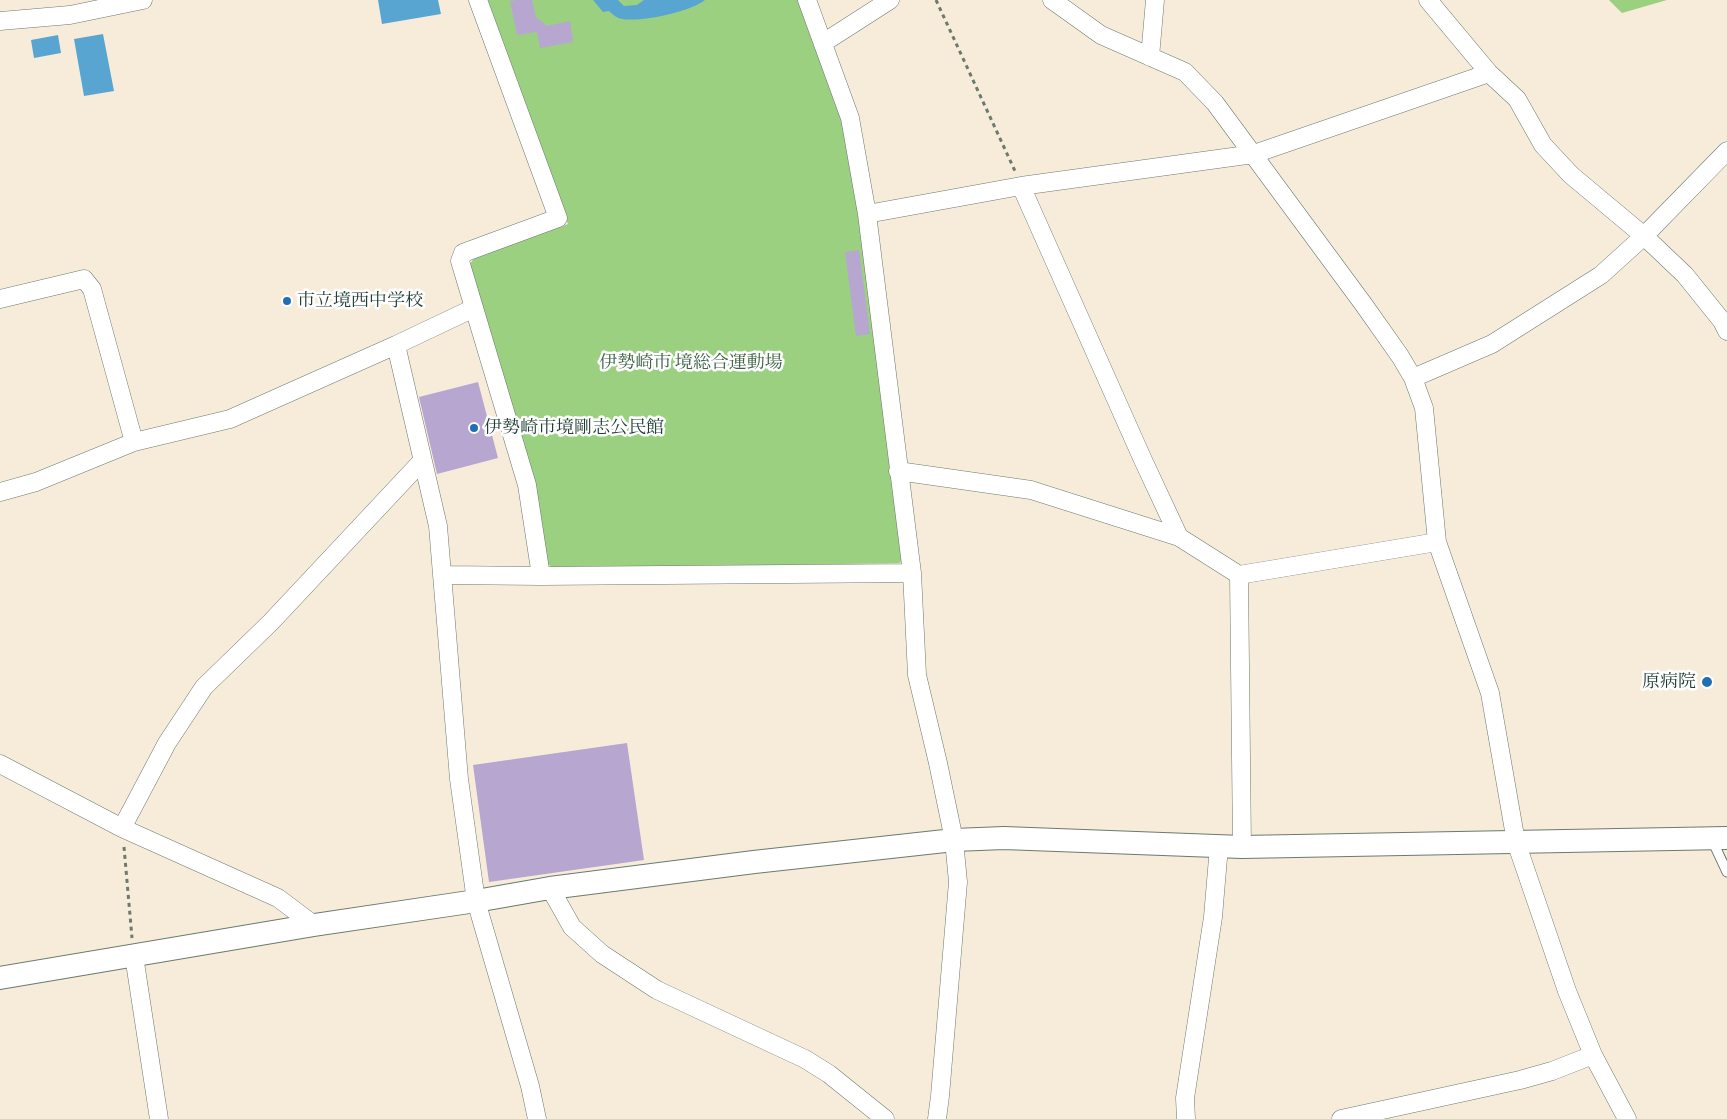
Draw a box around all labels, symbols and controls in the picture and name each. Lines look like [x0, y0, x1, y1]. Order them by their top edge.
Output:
place label: 市立境西中学校 [297, 290, 423, 312]
marker: 市立境西中学校 [281, 295, 293, 307]
park label: 伊勢崎市 境総合運動場 [599, 352, 783, 374]
place label: 伊勢崎市境剛志公民館 [484, 417, 664, 439]
marker: 伊勢崎市境剛志公民館 [468, 422, 480, 434]
place label: 原病院 [1642, 671, 1696, 693]
marker: 原病院 [1700, 675, 1714, 689]

